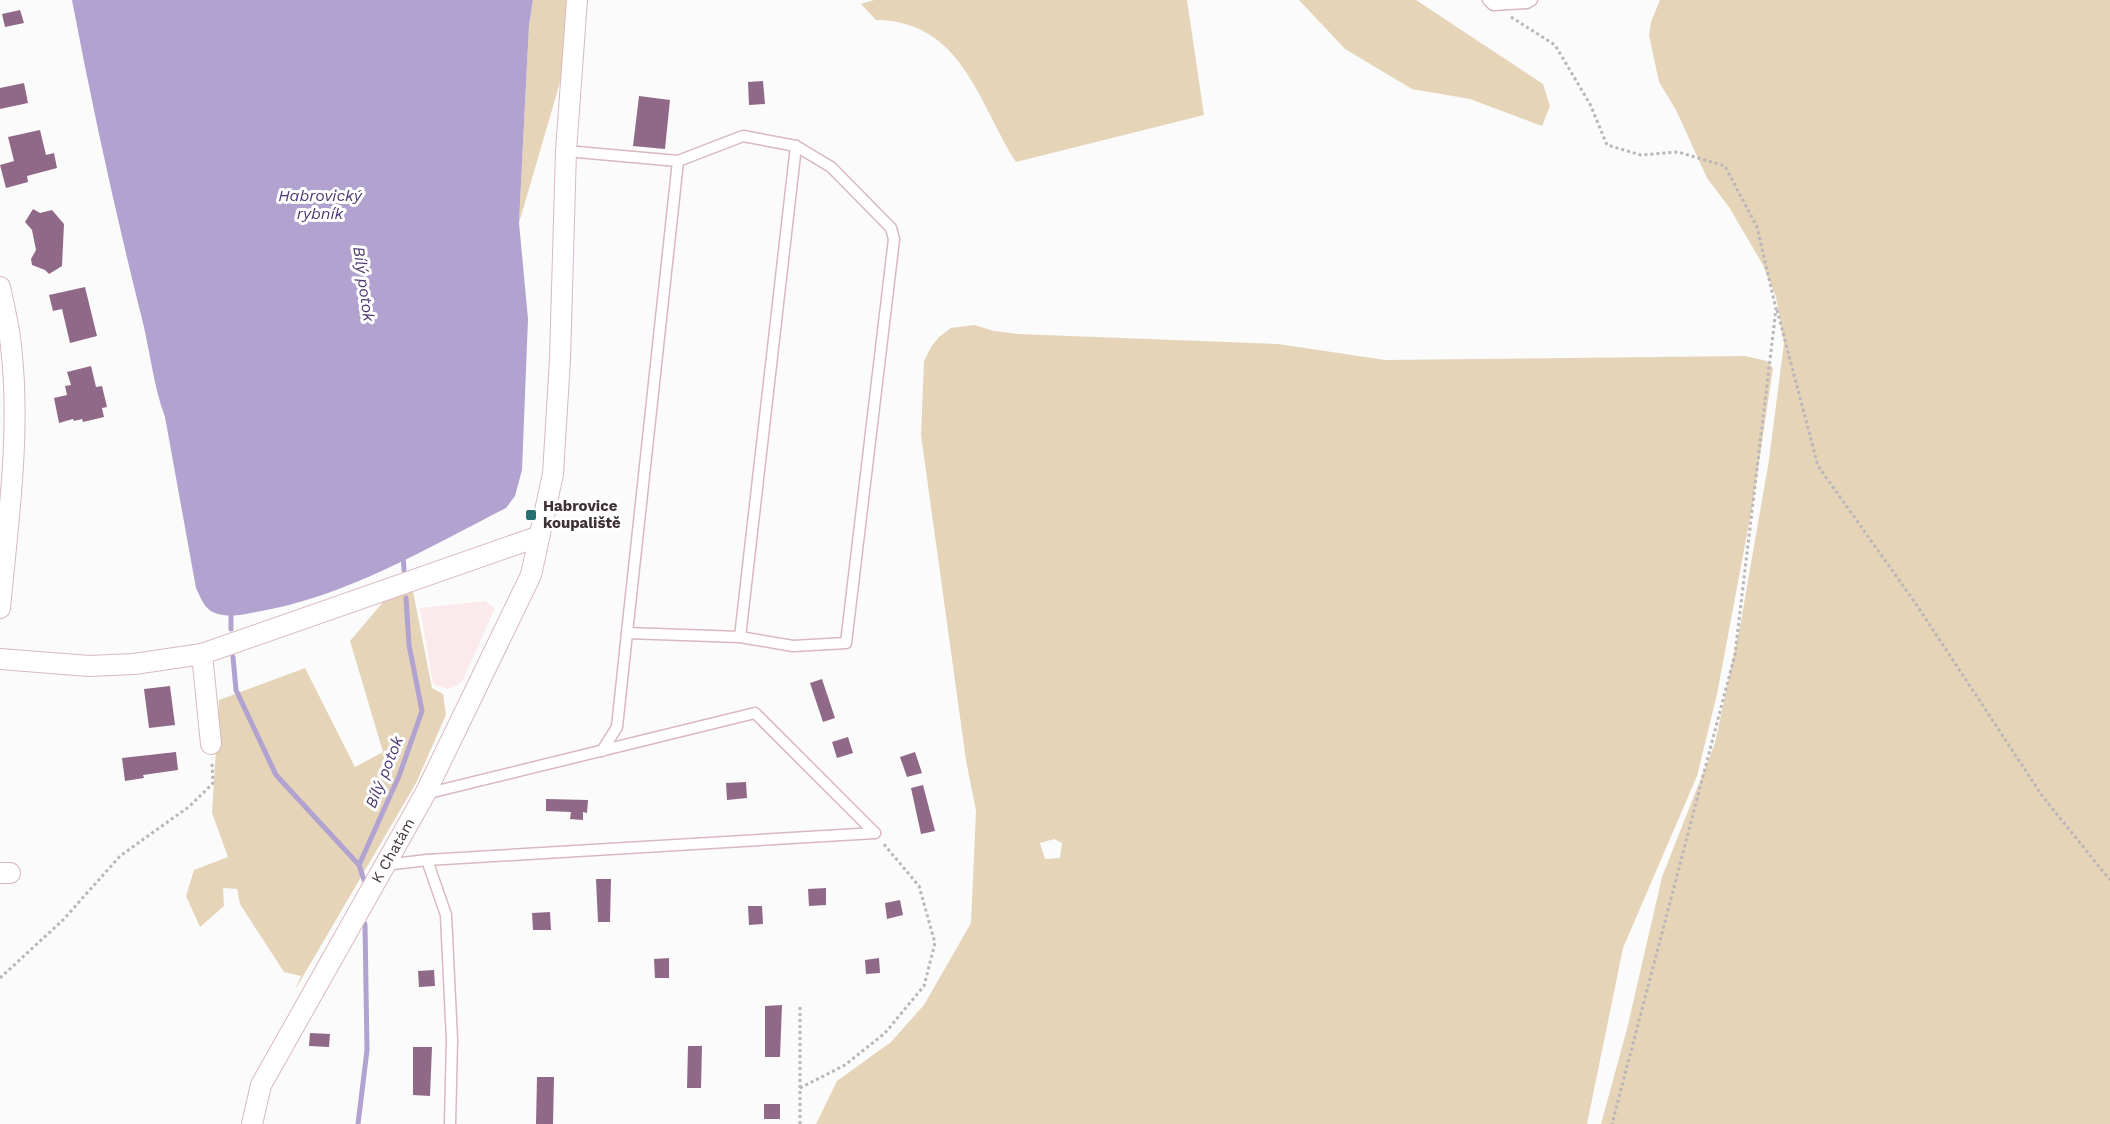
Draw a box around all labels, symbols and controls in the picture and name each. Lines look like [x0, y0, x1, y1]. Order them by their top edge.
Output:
water label: Habrovický rybník [278, 186, 363, 223]
water label: Bílý potok [349, 245, 379, 324]
place label: Habrovice koupaliště [543, 497, 621, 532]
marker: Habrovice koupaliště [524, 508, 538, 522]
water label: Bílý potok [361, 732, 407, 811]
street label: K Chatám [368, 815, 418, 886]

